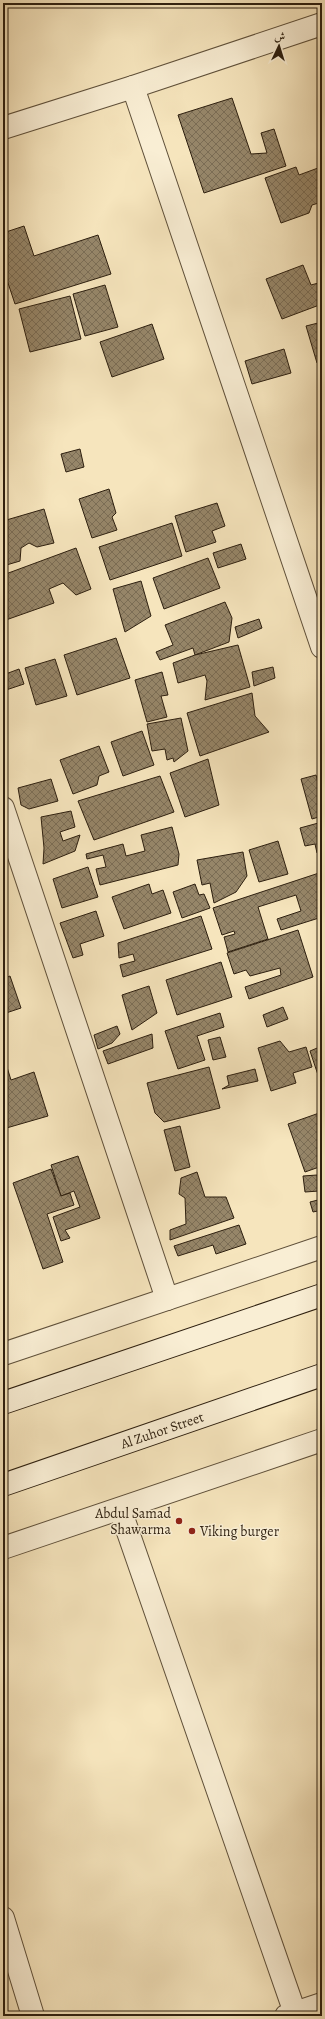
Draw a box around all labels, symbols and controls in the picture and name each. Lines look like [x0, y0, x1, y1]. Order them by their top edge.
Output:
north arrow [259, 26, 299, 66]
text: ش [274, 29, 286, 44]
street label: Al Zuhor Street [117, 1407, 206, 1454]
place label: Abdul Samad Shawarma [94, 1504, 171, 1539]
marker: Abdul Samad Shawarma [174, 1516, 184, 1526]
place label: Viking burger [199, 1522, 280, 1541]
marker: Viking burger [187, 1526, 197, 1536]

